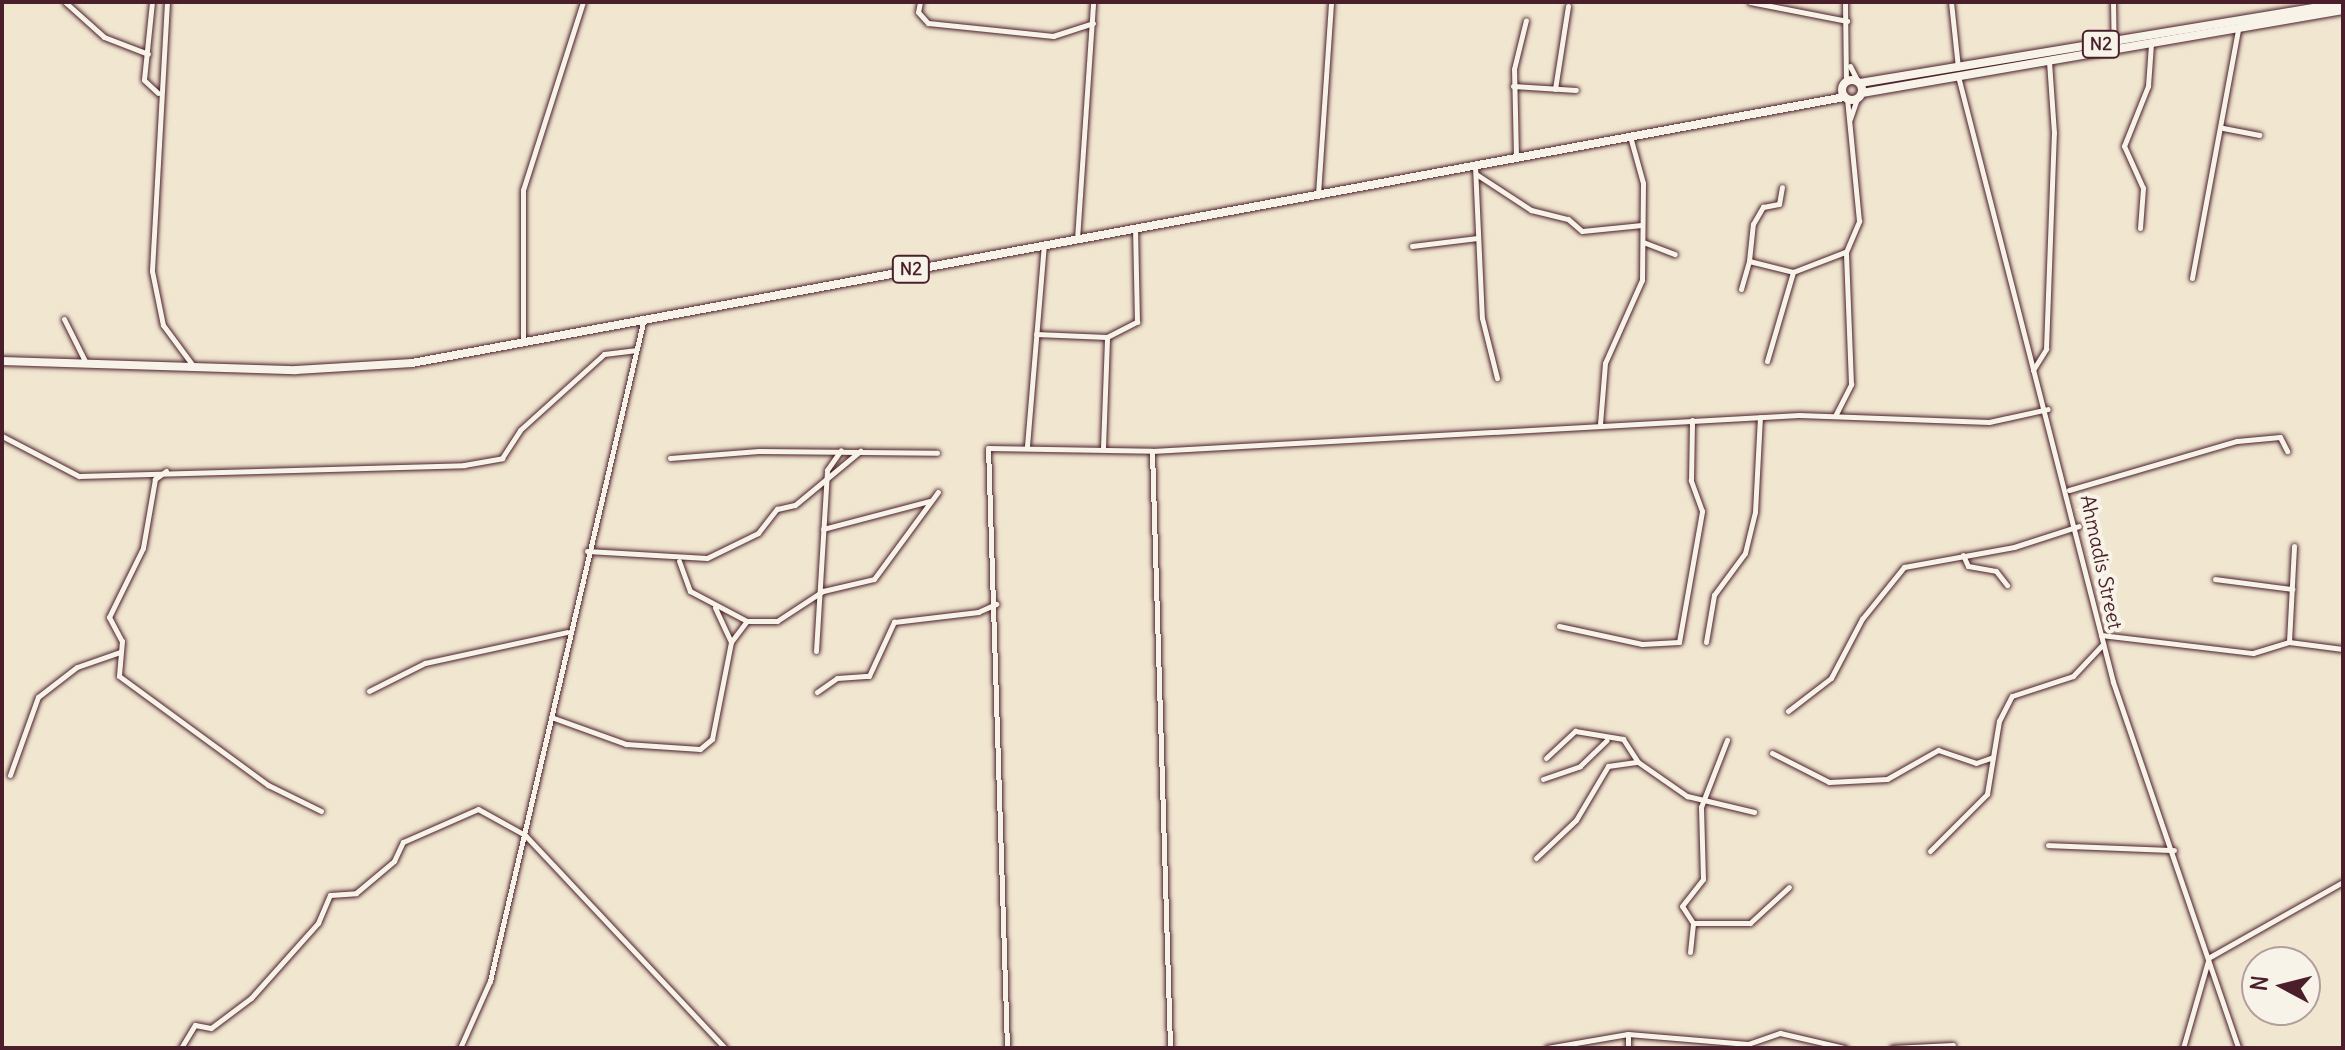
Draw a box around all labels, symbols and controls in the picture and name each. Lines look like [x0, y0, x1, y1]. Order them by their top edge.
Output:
road number: N2 [2081, 30, 2121, 58]
road number: N2 [891, 255, 931, 283]
street label: Ahmadis Street [2076, 493, 2128, 631]
north arrow [2241, 946, 2321, 1026]
text: N [2244, 974, 2274, 993]

